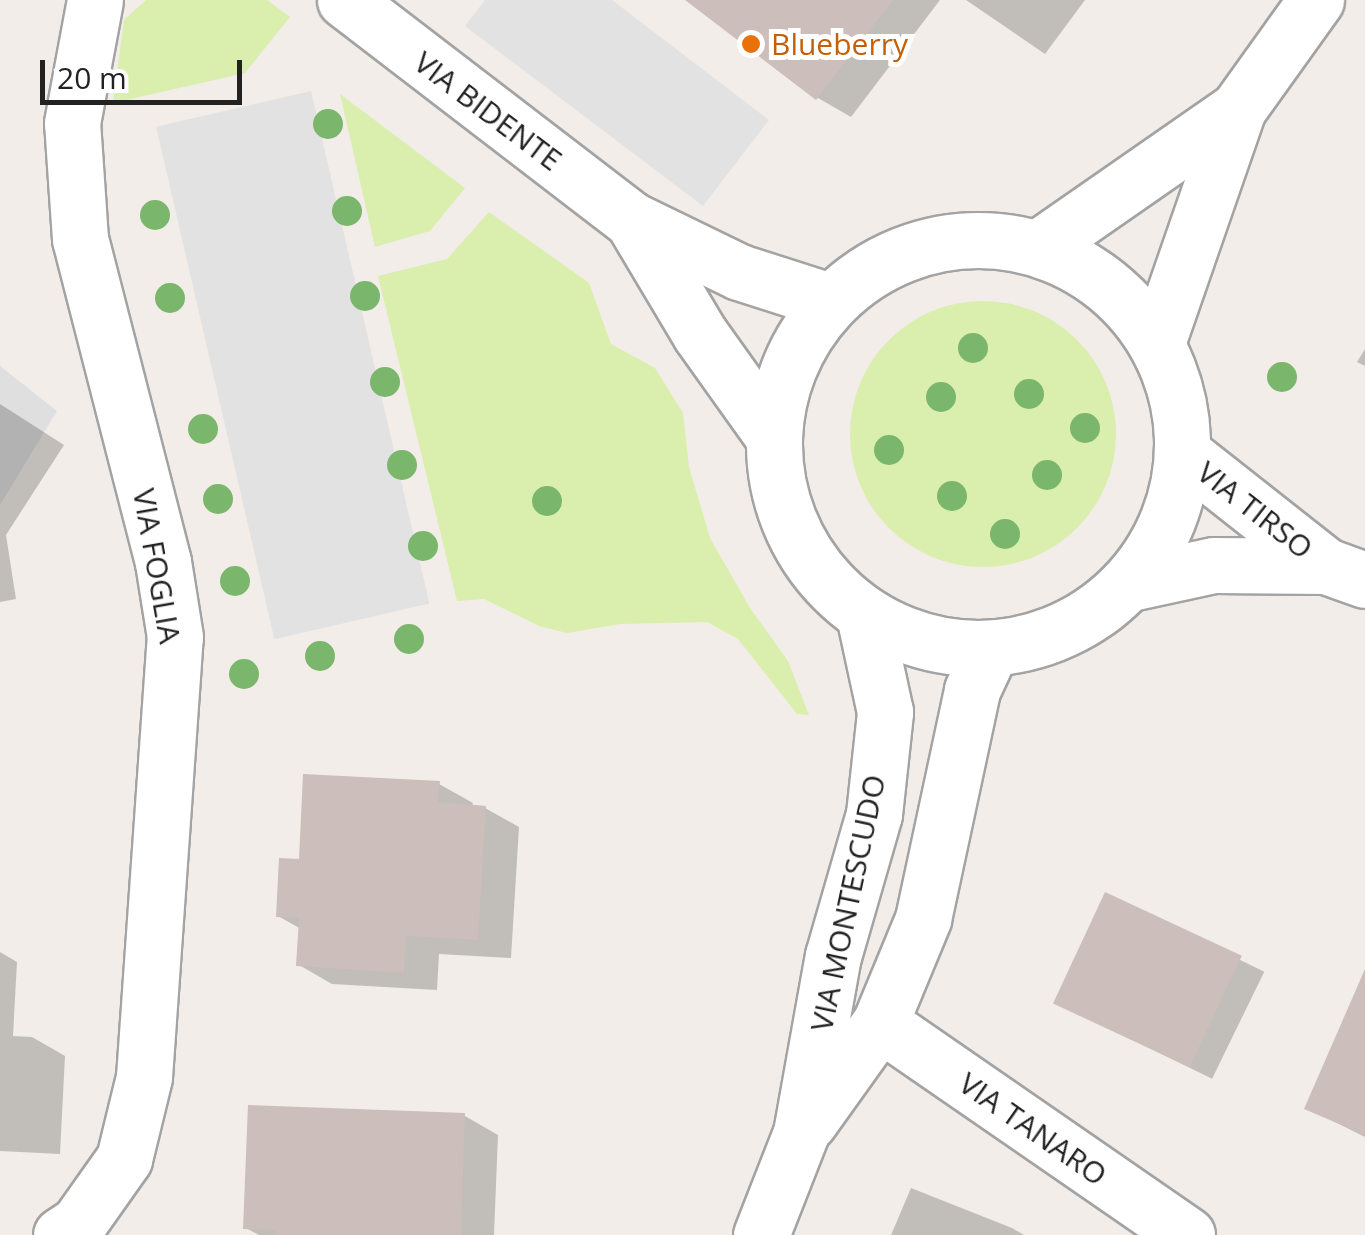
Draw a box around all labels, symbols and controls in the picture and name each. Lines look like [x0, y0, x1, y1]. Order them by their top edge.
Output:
place label: Blueberry [771, 26, 908, 62]
marker: Blueberry [740, 33, 762, 55]
scale bar [45, 40, 248, 102]
street label: VIA BIDENTE [407, 44, 569, 178]
text: 20 m [57, 57, 127, 98]
street label: VIA TIRSO [1190, 454, 1320, 566]
street label: VIA FOGLIA [126, 486, 188, 646]
street label: VIA MONTESCUDO [803, 771, 893, 1035]
street label: VIA TANARO [952, 1065, 1114, 1193]

